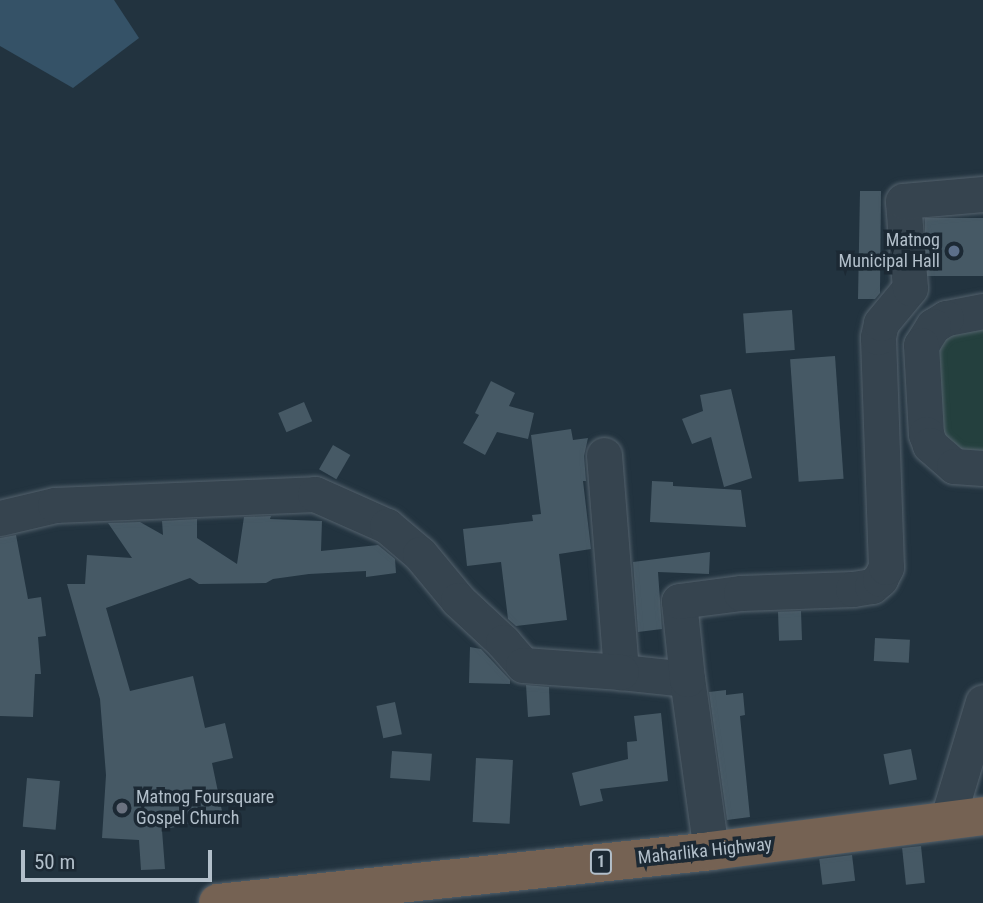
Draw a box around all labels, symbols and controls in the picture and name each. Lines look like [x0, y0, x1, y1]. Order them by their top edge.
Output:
place label: Matnog Municipal Hall [839, 230, 940, 272]
marker: Matnog Municipal Hall [946, 243, 962, 259]
place label: Matnog Foursquare Gospel Church [136, 787, 274, 830]
marker: Matnog Foursquare Gospel Church [114, 800, 130, 816]
street label: Maharlika Highway [637, 833, 773, 869]
scale bar [24, 836, 215, 880]
road number: 1 [589, 849, 613, 874]
text: 50 m [34, 850, 75, 874]

